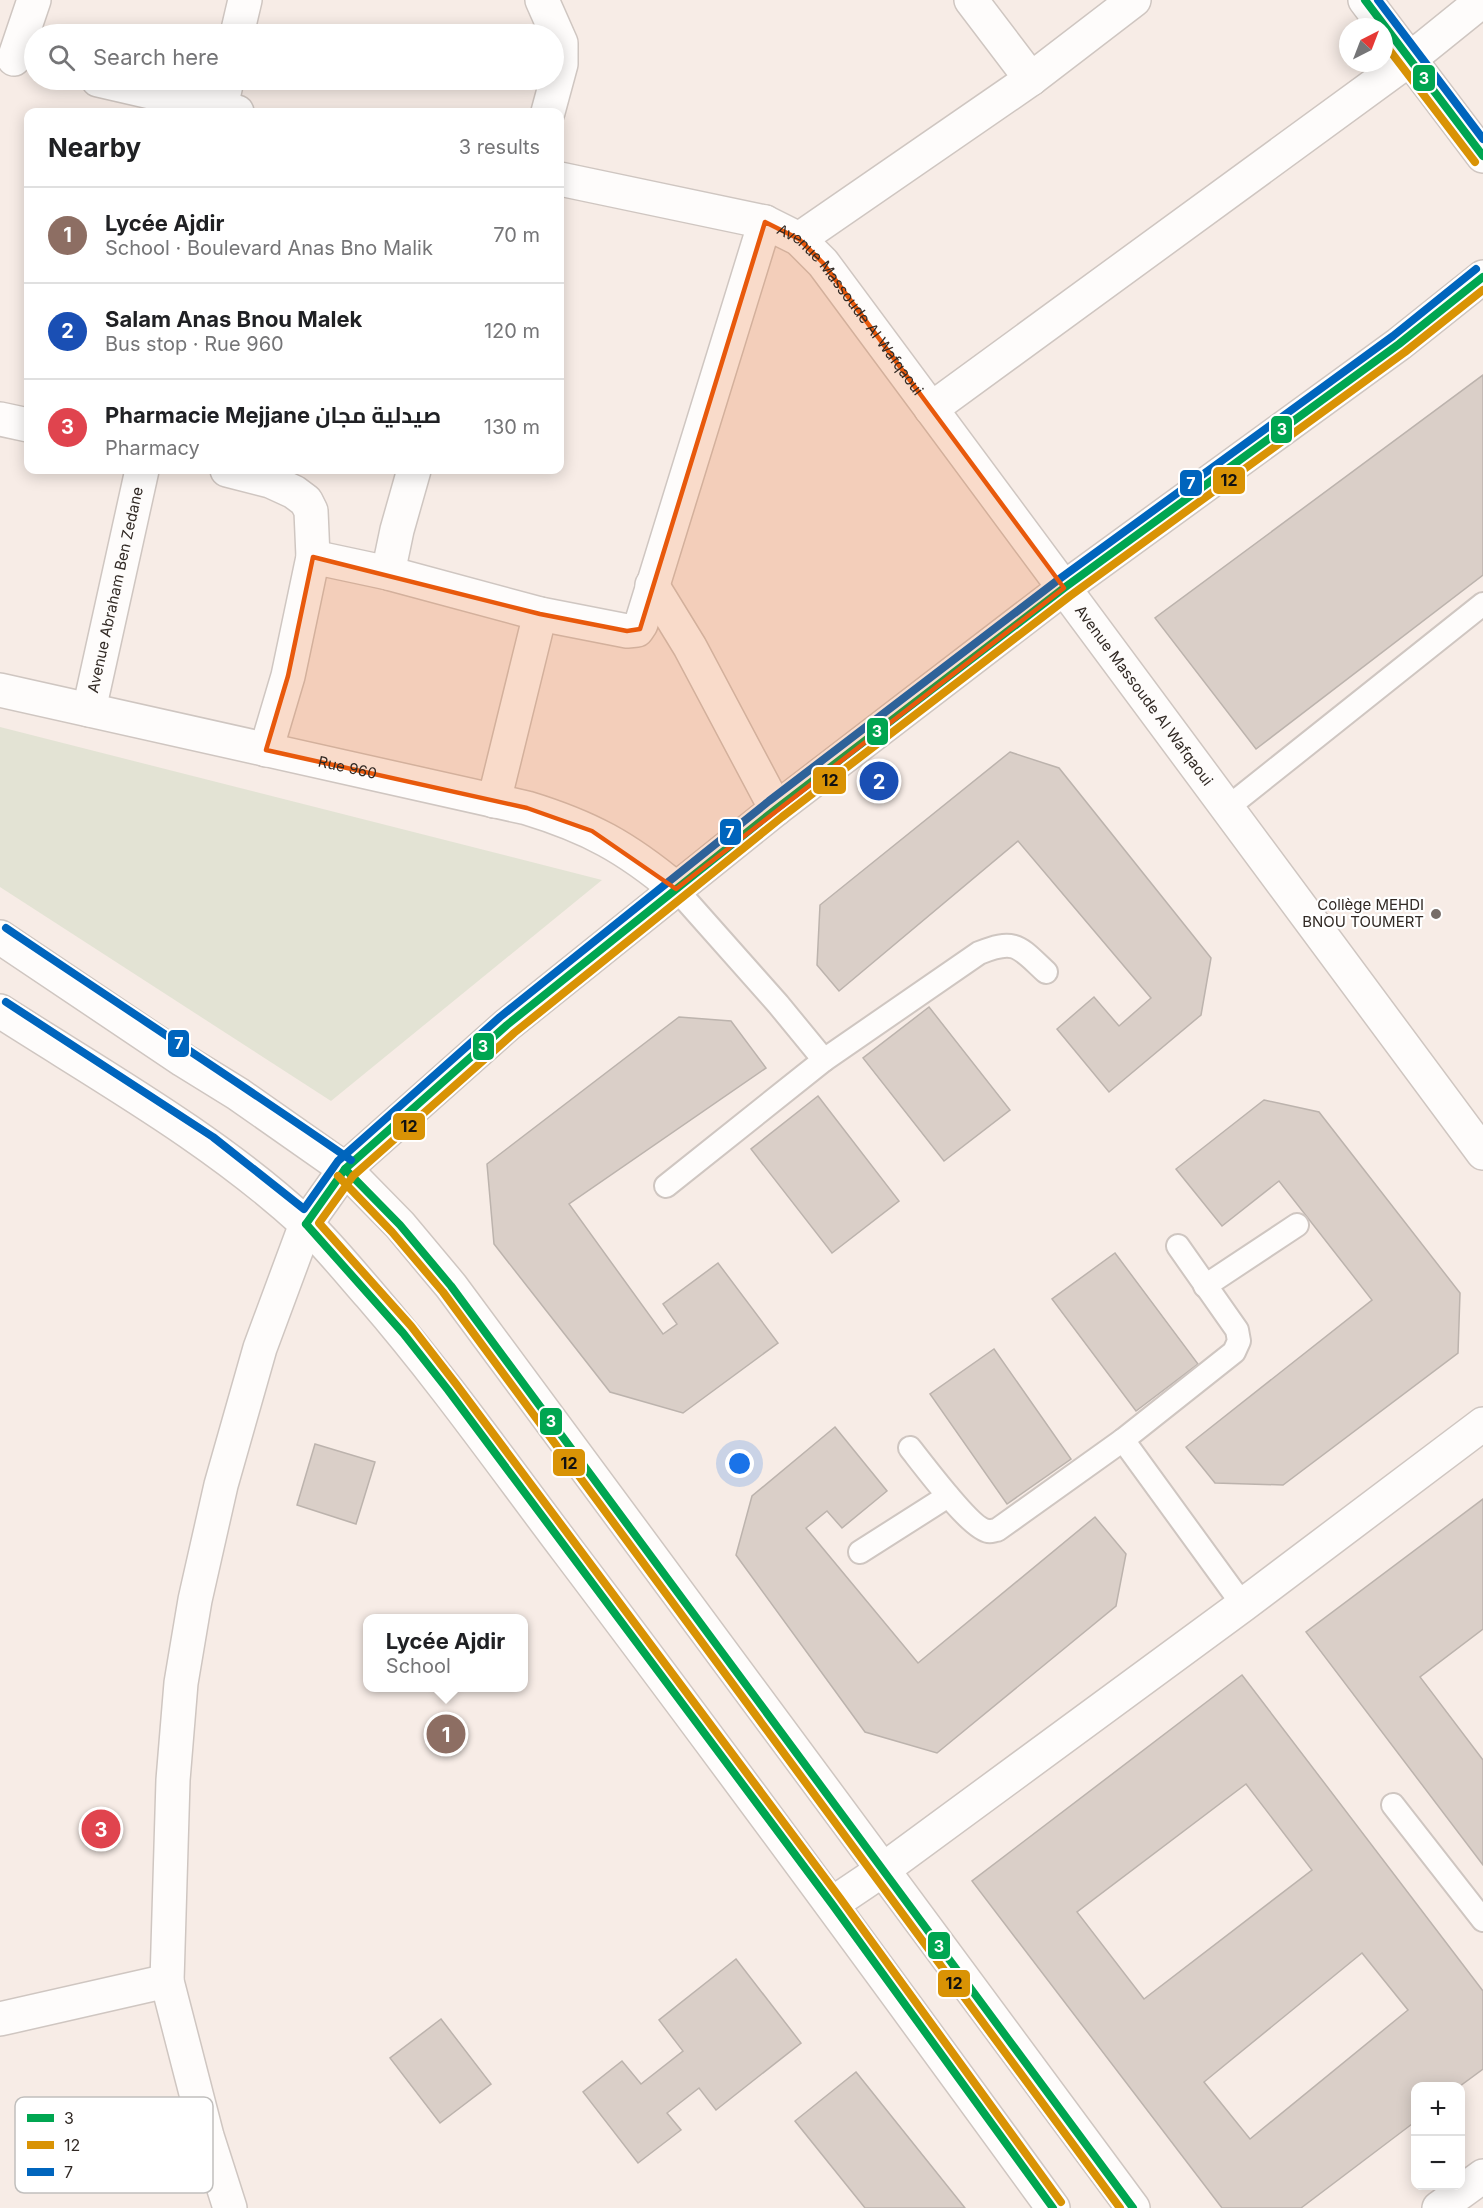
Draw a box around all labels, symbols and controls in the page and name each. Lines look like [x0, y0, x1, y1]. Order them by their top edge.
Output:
north arrow [1339, 18, 1393, 72]
search box [24, 24, 564, 90]
icon: search [45, 41, 78, 74]
text: Search here [93, 44, 219, 70]
line badge: 3 [1412, 64, 1436, 92]
text: 3 [1419, 68, 1429, 88]
text: Nearby [48, 132, 141, 163]
text: 3 results [459, 135, 540, 159]
text: Lycée Ajdir [105, 210, 224, 236]
street label: Avenue Massoude Al Wafqaoui [774, 220, 928, 399]
text: 1 [63, 223, 72, 247]
text: 70 m [493, 223, 540, 247]
text: School · Boulevard Anas Bno Malik [105, 236, 433, 260]
text: Salam Anas Bnou Malek [105, 306, 362, 332]
text: 2 [61, 319, 74, 343]
text: 120 m [484, 319, 540, 343]
text: Bus stop · Rue 960 [105, 332, 284, 356]
text: Pharmacie Mejjane صيدلية مجان [105, 402, 441, 428]
text: 3 [61, 415, 74, 439]
text: 130 m [484, 415, 540, 439]
line badge: 3 [1270, 415, 1293, 444]
text: 3 [1277, 419, 1287, 439]
text: Pharmacy [105, 436, 200, 460]
line badge: 12 [1212, 466, 1246, 495]
line badge: 7 [1179, 469, 1203, 497]
text: 12 [1221, 470, 1237, 490]
text: 7 [1186, 473, 1196, 493]
street label: Avenue Abraham Ben Zedane [83, 485, 147, 695]
street label: Avenue Massoude Al Wafqaoui [1071, 601, 1217, 789]
line badge: 3 [866, 717, 889, 746]
text: 3 [872, 721, 882, 741]
street label: Rue 960 [316, 752, 379, 783]
pin: 2 [860, 758, 898, 804]
line badge: 12 [812, 766, 847, 795]
text: 12 [822, 770, 838, 790]
line badge: 7 [719, 818, 742, 846]
text: 7 [725, 822, 735, 842]
place label: Collège MEHDI BNOU TOUMERT [1302, 895, 1424, 931]
marker: Collège MEHDI BNOU TOUMERT [1429, 907, 1443, 921]
line badge: 7 [167, 1029, 190, 1058]
line badge: 3 [472, 1032, 495, 1061]
text: 7 [174, 1033, 184, 1053]
text: 3 [478, 1036, 488, 1056]
line badge: 12 [392, 1112, 426, 1141]
text: 12 [401, 1116, 417, 1136]
line badge: 3 [539, 1407, 563, 1436]
text: 3 [546, 1411, 556, 1431]
line badge: 12 [552, 1448, 586, 1477]
your location [725, 1449, 754, 1478]
text: 12 [561, 1453, 577, 1473]
popup [363, 1614, 528, 1692]
text: Lycée Ajdir [386, 1628, 505, 1654]
text: School [386, 1654, 451, 1678]
pin: 1 [426, 1712, 466, 1756]
pin: 3 [82, 1806, 120, 1852]
line badge: 3 [927, 1931, 951, 1960]
text: 3 [934, 1936, 944, 1956]
line badge: 12 [937, 1969, 971, 1998]
text: 12 [946, 1973, 962, 1993]
map controls [1411, 2082, 1465, 2190]
button: + [1411, 2082, 1465, 2136]
legend [15, 2097, 213, 2193]
text: 3 [64, 2108, 74, 2128]
text: 12 [64, 2135, 80, 2155]
button: − [1411, 2136, 1465, 2190]
text: 7 [64, 2162, 73, 2182]

